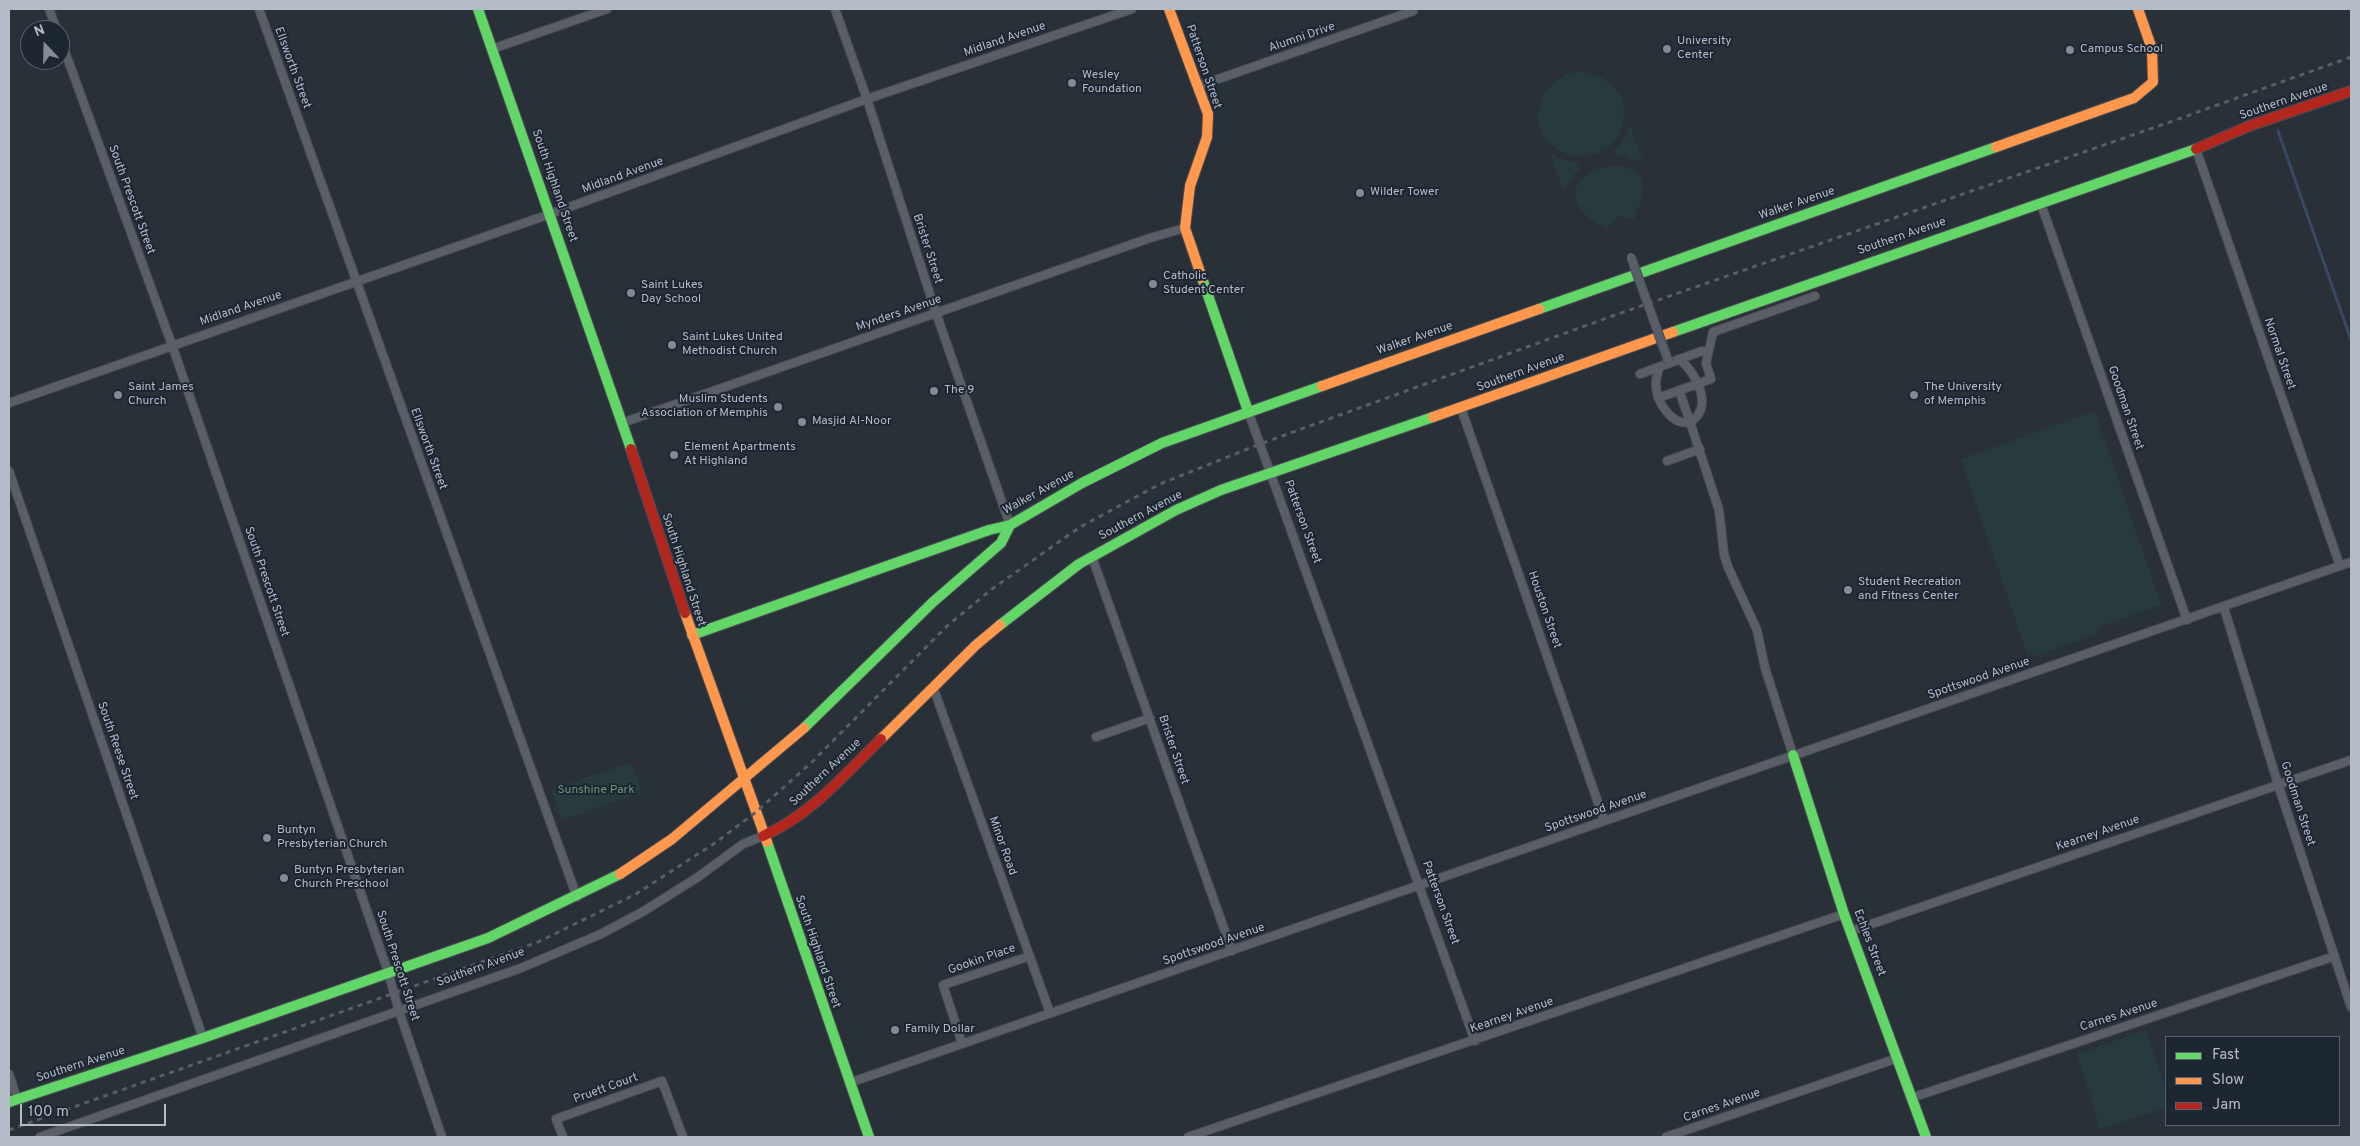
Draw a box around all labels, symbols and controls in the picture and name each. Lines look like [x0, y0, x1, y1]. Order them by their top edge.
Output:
street label: Midland Avenue [962, 19, 1048, 61]
north arrow [20, 20, 70, 70]
street label: Alumni Drive [1267, 20, 1337, 56]
text: N [32, 22, 48, 41]
street label: Patterson Street [1182, 23, 1224, 111]
street label: Ellsworth Street [271, 25, 313, 111]
place label: University Center [1677, 35, 1732, 63]
marker: University Center [1661, 43, 1673, 55]
place label: Campus School [2080, 43, 2163, 57]
marker: Campus School [2064, 44, 2076, 56]
place label: Wesley Foundation [1082, 69, 1142, 97]
marker: Wesley Foundation [1066, 77, 1078, 89]
street label: Southern Avenue [2238, 80, 2330, 124]
street label: South Highland Street [528, 128, 580, 244]
street label: South Prescott Street [104, 143, 158, 257]
street label: Midland Avenue [580, 155, 666, 197]
street label: Walker Avenue [1757, 184, 1837, 224]
place label: Wilder Tower [1370, 186, 1439, 200]
marker: Wilder Tower [1354, 187, 1366, 199]
street label: Brister Street [909, 212, 945, 286]
street label: Southern Avenue [1856, 215, 1948, 259]
place label: Catholic Student Center [1163, 270, 1245, 298]
marker: Catholic Student Center [1147, 278, 1159, 290]
place label: Saint Lukes Day School [641, 279, 703, 307]
marker: Saint Lukes Day School [625, 287, 637, 299]
street label: Midland Avenue [198, 288, 284, 330]
street label: Mynders Avenue [854, 293, 944, 335]
street label: Normal Street [2260, 316, 2298, 392]
street label: Walker Avenue [1375, 319, 1455, 359]
place label: Saint Lukes United Methodist Church [682, 331, 783, 359]
marker: Saint Lukes United Methodist Church [666, 339, 678, 351]
street label: Southern Avenue [1475, 350, 1567, 396]
street label: Goodman Street [2104, 364, 2146, 452]
place label: Saint James Church [128, 381, 194, 409]
place label: The University of Memphis [1924, 381, 2002, 409]
place label: The 9 [944, 384, 974, 398]
marker: The 9 [928, 385, 940, 397]
marker: Saint James Church [112, 389, 124, 401]
marker: The University of Memphis [1908, 389, 1920, 401]
place label: Muslim Students Association of Memphis [641, 393, 768, 421]
marker: Muslim Students Association of Memphis [772, 401, 784, 413]
street label: Ellsworth Street [407, 406, 449, 492]
place label: Masjid Al-Noor [812, 415, 892, 429]
marker: Masjid Al-Noor [796, 416, 808, 428]
place label: Element Apartments At Highland [684, 441, 796, 469]
marker: Element Apartments At Highland [668, 449, 680, 461]
street label: Walker Avenue [1001, 467, 1077, 519]
street label: Patterson Street [1280, 478, 1324, 566]
street label: Southern Avenue [1097, 488, 1185, 544]
street label: South Highland Street [658, 511, 708, 629]
street label: South Prescott Street [240, 525, 292, 639]
street label: Houston Street [1524, 569, 1564, 651]
place label: Student Recreation and Fitness Center [1858, 576, 1961, 604]
marker: Student Recreation and Fitness Center [1842, 584, 1854, 596]
street label: Spottswood Avenue [1926, 655, 2032, 703]
street label: South Reese Street [93, 700, 141, 802]
street label: Brister Street [1154, 713, 1192, 787]
street label: Southern Avenue [787, 736, 865, 810]
street label: Goodman Street [2277, 760, 2317, 848]
park label: Sunshine Park [557, 784, 635, 798]
street label: Spottswood Avenue [1543, 788, 1649, 836]
street label: Kearney Avenue [2054, 813, 2142, 855]
street label: Minor Road [985, 815, 1019, 877]
place label: Buntyn Presbyterian Church [277, 824, 387, 852]
marker: Buntyn Presbyterian Church [261, 832, 273, 844]
street label: Patterson Street [1418, 859, 1462, 947]
place label: Buntyn Presbyterian Church Preschool [294, 864, 405, 892]
marker: Buntyn Presbyterian Church Preschool [278, 872, 290, 884]
street label: South Highland Street [791, 894, 843, 1010]
street label: Echles Street [1850, 908, 1888, 978]
street label: South Prescott Street [372, 909, 422, 1023]
street label: Spottswood Avenue [1161, 921, 1267, 969]
street label: Gookin Place [946, 942, 1018, 978]
street label: Southern Avenue [435, 945, 527, 991]
street label: Kearney Avenue [1468, 995, 1556, 1037]
street label: Carnes Avenue [2078, 997, 2160, 1035]
place label: Family Dollar [905, 1023, 975, 1037]
marker: Family Dollar [889, 1024, 901, 1036]
legend [2165, 1036, 2340, 1126]
street label: Southern Avenue [35, 1044, 127, 1086]
text: Fast [2212, 1046, 2240, 1065]
street label: Pruett Court [572, 1071, 640, 1107]
text: Slow [2212, 1071, 2244, 1090]
street label: Carnes Avenue [1682, 1086, 1762, 1126]
scale bar [22, 1094, 169, 1126]
text: Jam [2212, 1096, 2241, 1115]
text: 100 m [28, 1103, 69, 1122]

